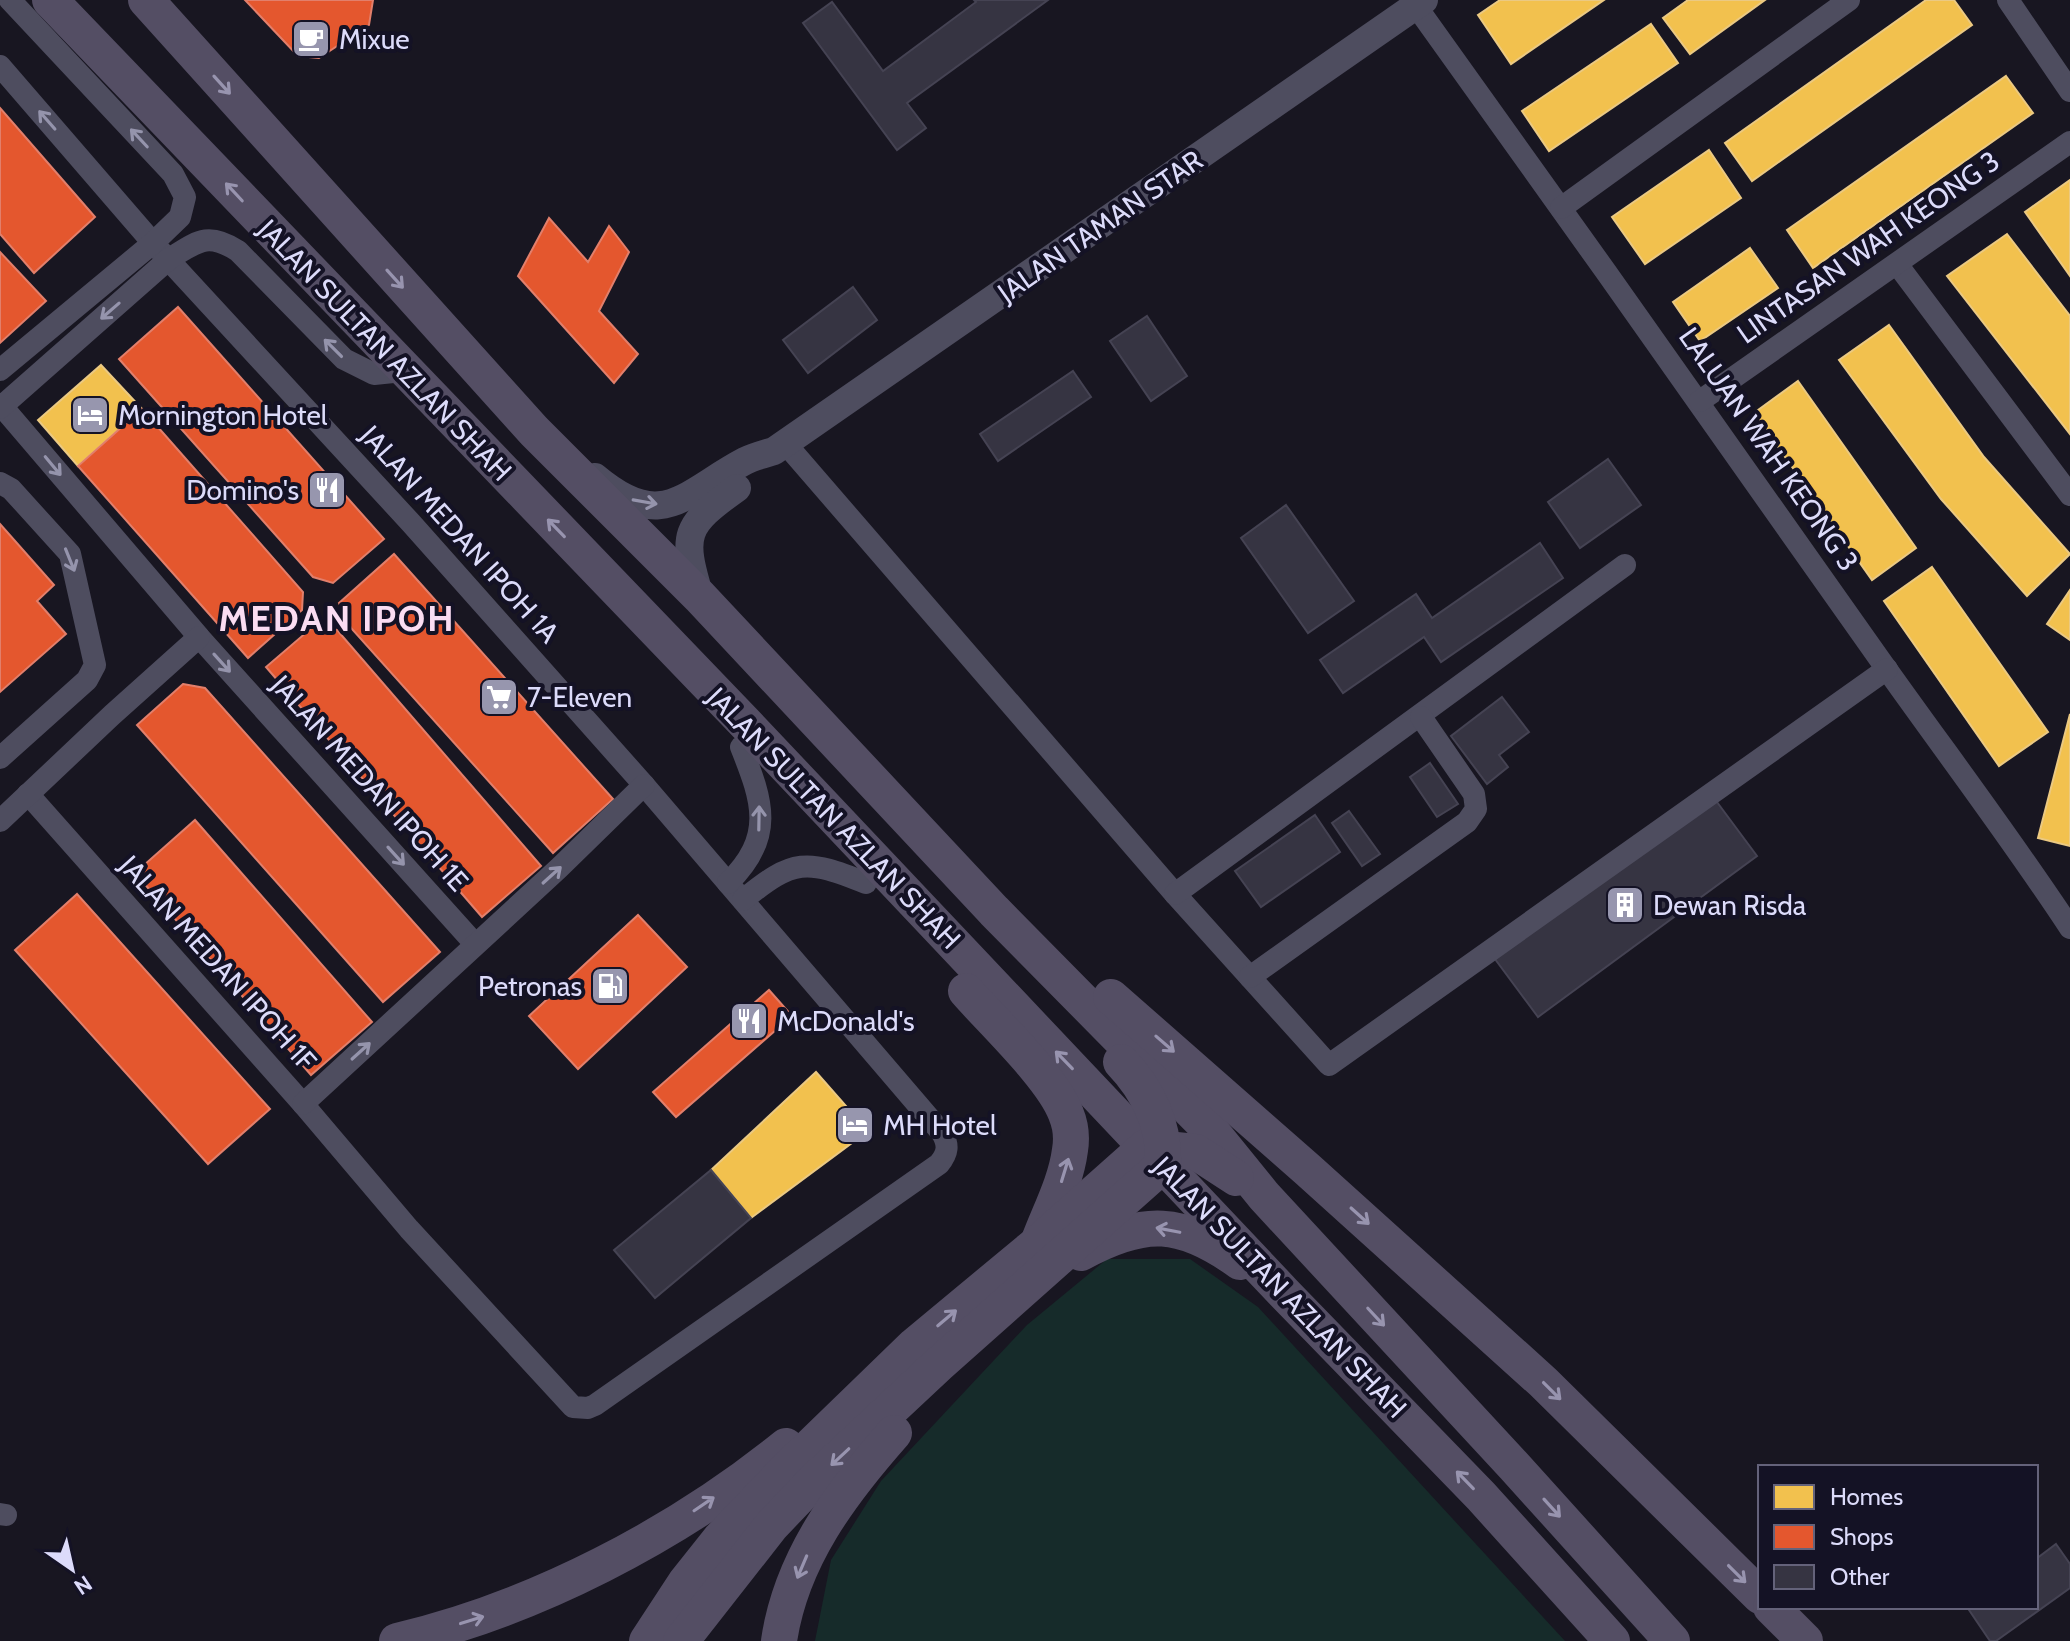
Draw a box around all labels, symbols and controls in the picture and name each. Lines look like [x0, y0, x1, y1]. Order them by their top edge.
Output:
cafe icon: Mixue [290, 18, 332, 60]
place label: Mixue [339, 22, 410, 56]
one-way arrow [213, 75, 231, 95]
one-way arrow [38, 111, 56, 131]
one-way arrow [131, 128, 149, 148]
street label: JALAN TAMAN STAR [990, 143, 1209, 310]
street label: LINTASAN WAH KEONG 3 [1730, 143, 2006, 351]
one-way arrow [224, 182, 243, 202]
street label: JALAN SULTAN AZLAN SHAH [250, 212, 519, 488]
one-way arrow [386, 269, 404, 289]
one-way arrow [101, 301, 121, 319]
street label: LALUAN WAH KEONG 3 [1672, 321, 1866, 577]
one-way arrow [324, 339, 343, 358]
hotel icon: Mornington Hotel [69, 394, 111, 436]
place label: Mornington Hotel [118, 398, 328, 432]
street label: JALAN MEDAN IPOH 1A [353, 418, 567, 650]
one-way arrow [44, 455, 62, 475]
restaurant icon: Domino's [306, 469, 348, 511]
place label: Domino's [186, 473, 299, 507]
one-way arrow [632, 496, 657, 511]
one-way arrow [547, 519, 566, 538]
one-way arrow [64, 548, 78, 572]
district label: MEDAN IPOH [218, 596, 456, 640]
one-way arrow [213, 652, 231, 672]
street label: JALAN MEDAN IPOH 1E [264, 667, 476, 898]
supermarket icon: 7-Eleven [478, 676, 520, 718]
place label: 7-Eleven [527, 680, 632, 714]
street label: JALAN SULTAN AZLAN SHAH [699, 680, 968, 956]
one-way arrow [751, 806, 767, 832]
one-way arrow [387, 846, 405, 866]
street label: JALAN MEDAN IPOH 1F [112, 848, 324, 1078]
one-way arrow [541, 866, 561, 884]
building icon: Dewan Risda [1604, 884, 1646, 926]
place label: Dewan Risda [1653, 888, 1807, 922]
fuel station icon: Petronas [589, 965, 631, 1007]
place label: Petronas [478, 969, 582, 1003]
restaurant icon: McDonald's [728, 1000, 770, 1042]
place label: McDonald's [777, 1004, 915, 1038]
one-way arrow [1155, 1035, 1175, 1053]
one-way arrow [351, 1042, 371, 1061]
one-way arrow [1056, 1051, 1074, 1071]
hotel icon: MH Hotel [834, 1104, 876, 1146]
place label: MH Hotel [883, 1108, 997, 1142]
street label: JALAN SULTAN AZLAN SHAH [1145, 1149, 1414, 1425]
one-way arrow [1058, 1157, 1073, 1183]
one-way arrow [1350, 1207, 1370, 1226]
one-way arrow [1156, 1221, 1181, 1236]
one-way arrow [1367, 1307, 1386, 1327]
one-way arrow [936, 1309, 957, 1327]
one-way arrow [1542, 1381, 1561, 1400]
one-way arrow [830, 1447, 850, 1466]
legend [1758, 1465, 2038, 1609]
one-way arrow [1456, 1471, 1475, 1490]
text: Homes [1830, 1482, 1903, 1511]
one-way arrow [692, 1496, 714, 1512]
one-way arrow [1543, 1498, 1561, 1518]
text: Shops [1830, 1522, 1893, 1551]
north arrow [32, 1529, 112, 1609]
one-way arrow [793, 1555, 808, 1579]
text: Other [1830, 1562, 1890, 1591]
one-way arrow [1727, 1564, 1746, 1583]
text: N [69, 1570, 97, 1601]
one-way arrow [459, 1611, 484, 1626]

